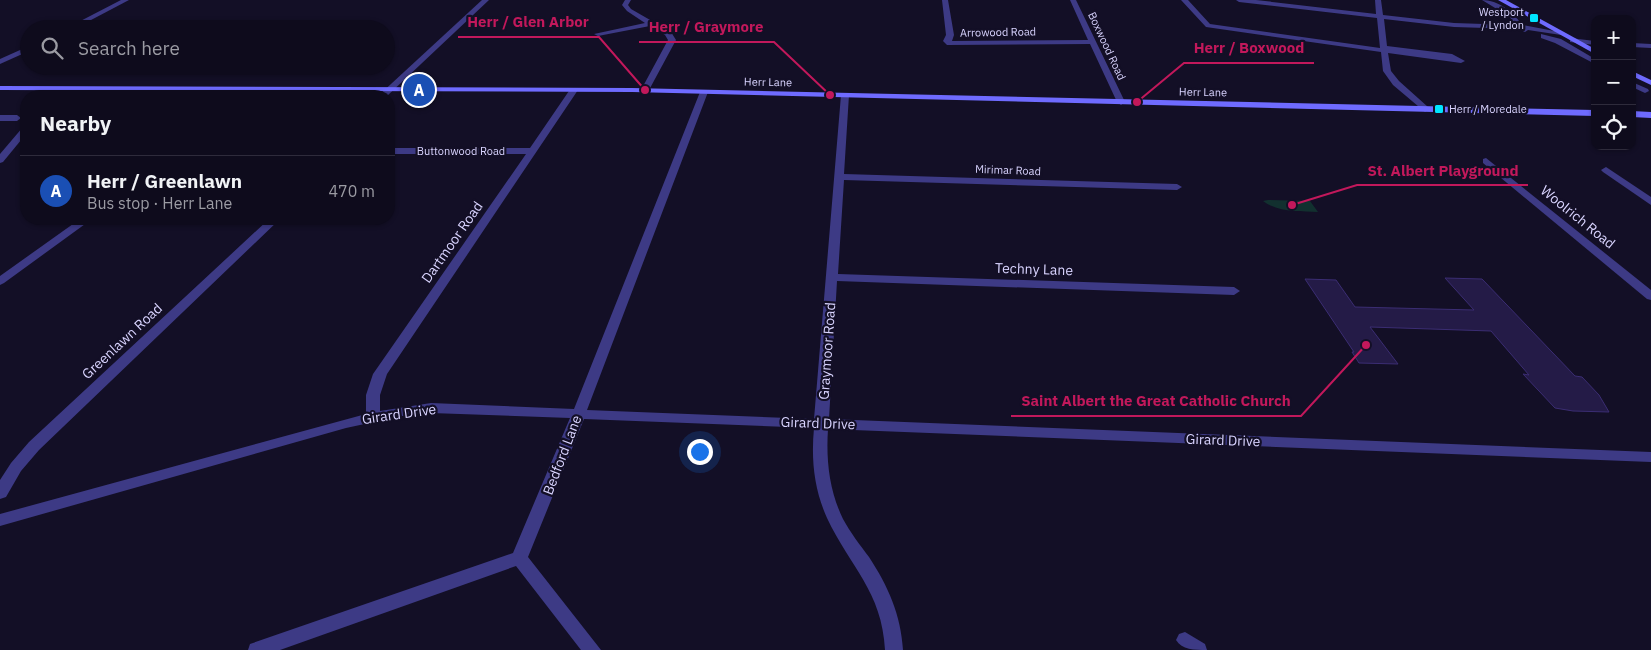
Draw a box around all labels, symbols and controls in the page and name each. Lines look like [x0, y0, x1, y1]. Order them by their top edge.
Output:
place label: Westport / Lyndon [1479, 5, 1524, 32]
callout: Herr / Glen Arbor [458, 7, 599, 37]
street label: Boxwood Road [1085, 10, 1129, 82]
text: Herr / Glen Arbor [467, 12, 589, 31]
callout: Herr / Graymore [639, 12, 774, 42]
marker: Westport / Lyndon [1528, 12, 1540, 24]
map controls [1591, 15, 1636, 150]
button: + [1591, 15, 1636, 60]
text: Herr / Graymore [649, 17, 763, 36]
search box [20, 20, 395, 75]
street label: Arrowood Road [960, 24, 1036, 40]
callout: Herr / Boxwood [1184, 33, 1314, 63]
icon: search [38, 34, 66, 62]
text: Search here [78, 36, 180, 60]
text: Herr / Boxwood [1194, 38, 1304, 57]
button: − [1591, 60, 1636, 105]
pin: A [403, 71, 435, 109]
street label: Herr Lane [744, 75, 792, 89]
street label: Herr Lane [1179, 85, 1227, 99]
place label: Herr / Moredale [1449, 102, 1527, 116]
marker: Herr / Moredale [1433, 103, 1445, 115]
button: locate [1591, 105, 1636, 150]
text: Nearby [40, 109, 111, 137]
street label: Buttonwood Road [417, 144, 505, 158]
callout: St. Albert Playground [1357, 155, 1528, 185]
text: St. Albert Playground [1367, 161, 1519, 180]
street label: Mirimar Road [975, 162, 1041, 178]
text: Herr / Greenlawn [87, 169, 242, 193]
text: A [51, 181, 61, 201]
text: 470 m [328, 181, 375, 201]
street label: Woolrich Road [1537, 181, 1619, 253]
text: Bus stop · Herr Lane [87, 193, 232, 213]
street label: Dartmoor Road [417, 198, 487, 286]
street label: Techny Lane [995, 259, 1074, 279]
street label: Greenlawn Road [78, 299, 166, 383]
street label: Graymoor Road [815, 302, 839, 400]
callout: Saint Albert the Great Catholic Church [1011, 386, 1301, 416]
text: Saint Albert the Great Catholic Church [1021, 391, 1291, 410]
street label: Girard Drive [361, 400, 438, 428]
street label: Bedford Lane [539, 412, 586, 497]
street label: Girard Drive [780, 413, 856, 433]
street label: Girard Drive [1185, 430, 1261, 450]
your location [687, 439, 713, 465]

